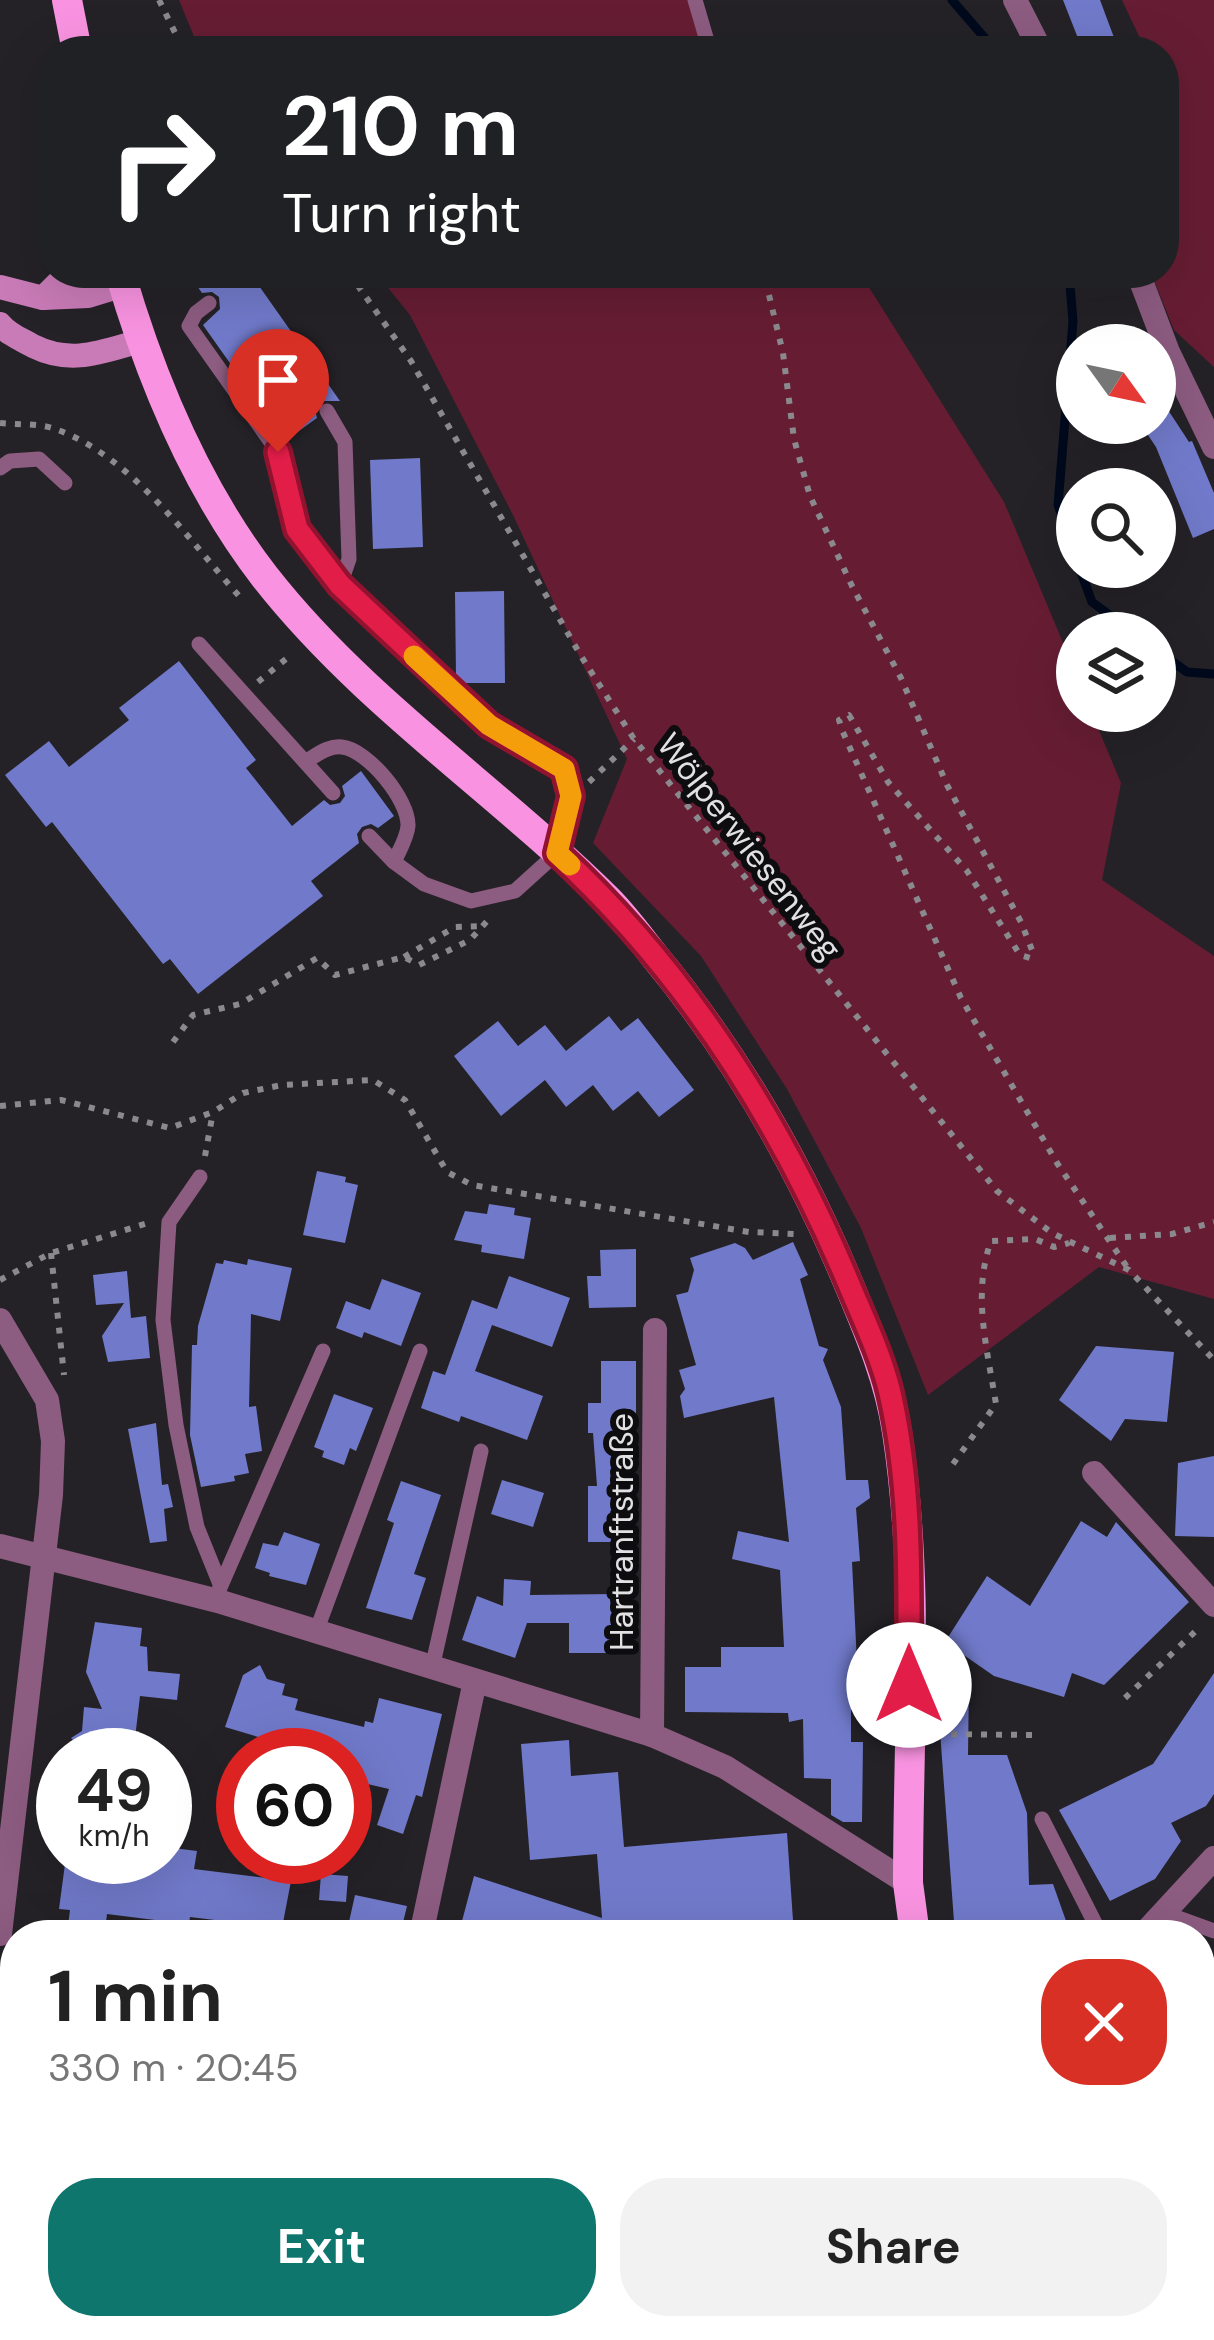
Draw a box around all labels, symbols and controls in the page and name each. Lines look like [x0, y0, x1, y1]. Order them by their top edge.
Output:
text: 210 m [282, 72, 519, 181]
icon: right [84, 84, 240, 240]
text: Turn right [282, 178, 521, 249]
north arrow [1056, 324, 1176, 444]
map controls [1056, 324, 1176, 732]
pin [227, 329, 329, 452]
icon: arrive [245, 347, 311, 413]
button: search [1056, 468, 1176, 588]
button: layers [1056, 612, 1176, 732]
street label: Wölperwiesenweg [648, 724, 852, 968]
street label: Hartranftstraße [600, 1413, 643, 1651]
position arrow [846, 1622, 972, 1748]
speed limit sign: 60 [216, 1728, 372, 1884]
text: 49 [75, 1751, 153, 1830]
text: km/h [79, 1816, 149, 1855]
text: 1 min [48, 1950, 223, 2043]
button: close [1041, 1959, 1167, 2085]
text: 330 m · 20:45 [48, 2042, 298, 2093]
button: Exit [48, 2178, 596, 2316]
button: Share [620, 2178, 1167, 2316]

